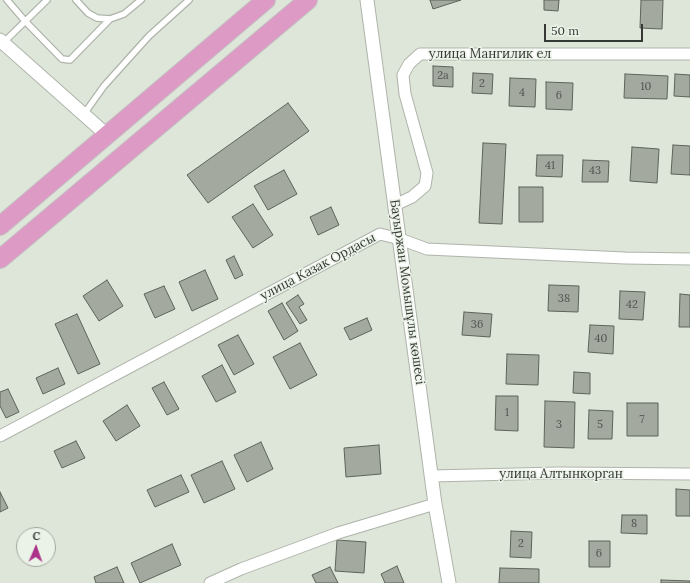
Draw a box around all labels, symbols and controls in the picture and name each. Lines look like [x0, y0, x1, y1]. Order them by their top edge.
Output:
scale bar [546, 16, 645, 42]
text: 50 m [551, 23, 579, 38]
street label: улица Мангилик ел [429, 46, 551, 62]
house number: 2а [437, 69, 449, 83]
house number: 2 [479, 77, 485, 91]
house number: 10 [641, 80, 651, 94]
house number: 4 [519, 86, 525, 100]
house number: 6 [556, 89, 562, 103]
house number: 41 [545, 159, 555, 173]
house number: 43 [589, 164, 601, 178]
street label: Бауыржан Момышұлы көшесі [386, 198, 428, 386]
street label: улица Казак Ордасы [258, 230, 378, 304]
house number: 38 [558, 292, 570, 306]
house number: 42 [626, 298, 638, 312]
house number: 36 [471, 318, 483, 332]
house number: 40 [595, 332, 607, 346]
house number: 1 [505, 406, 509, 420]
house number: 7 [639, 413, 645, 427]
house number: 3 [556, 418, 562, 432]
house number: 5 [597, 418, 603, 432]
street label: улица Алтынкорган [499, 466, 623, 482]
house number: 8 [631, 517, 637, 531]
north arrow [16, 527, 56, 567]
text: С [32, 529, 40, 543]
house number: 2 [518, 537, 524, 551]
house number: 6 [596, 547, 602, 561]

